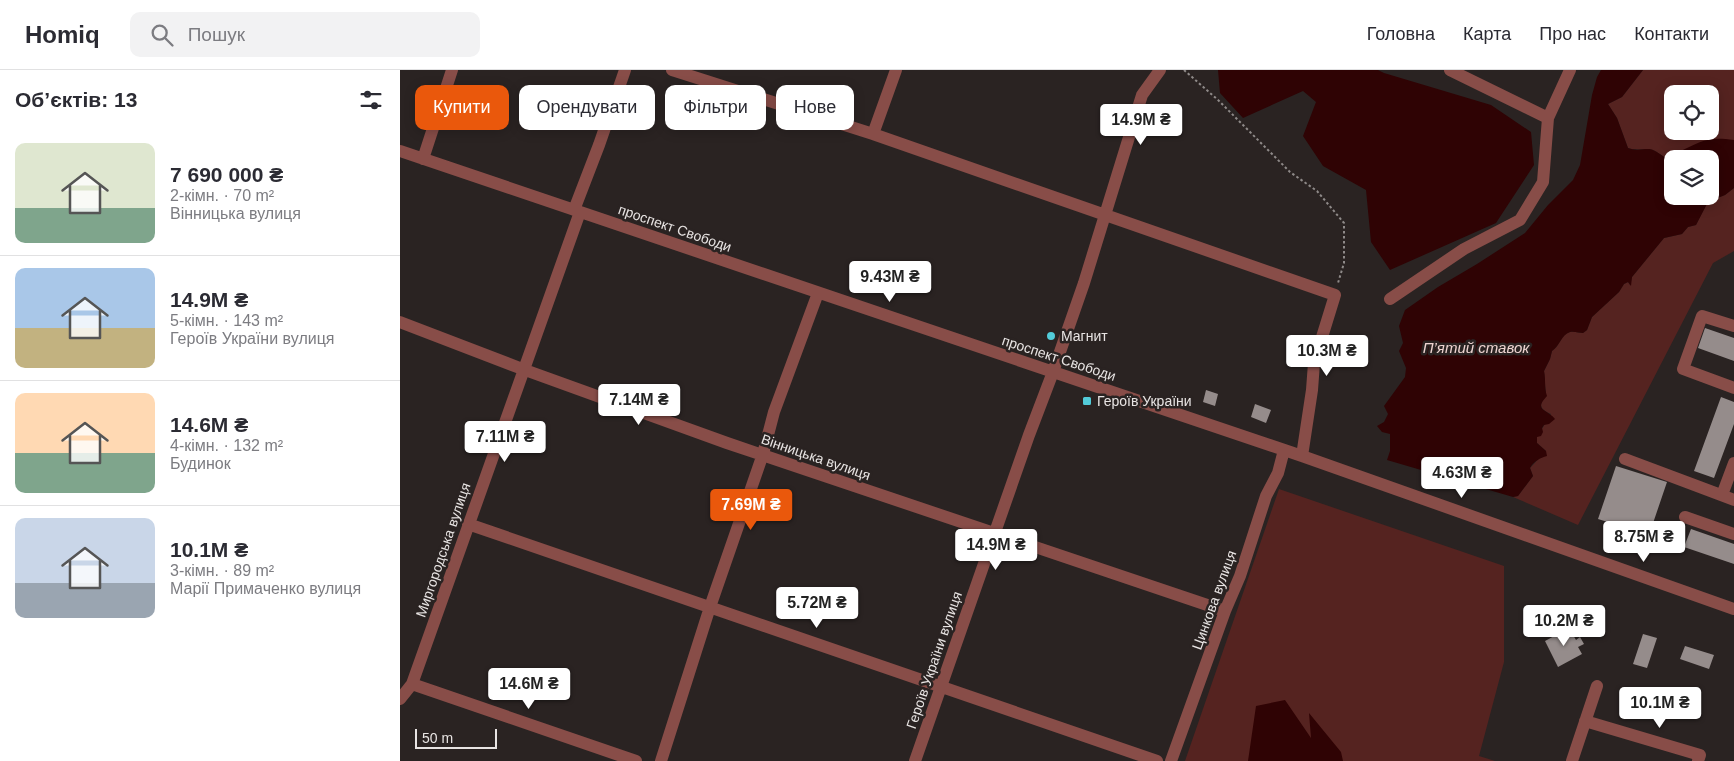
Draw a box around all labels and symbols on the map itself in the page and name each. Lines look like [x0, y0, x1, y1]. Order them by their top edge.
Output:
pin: 14.9M ₴ [1095, 104, 1187, 146]
street label: проспект Свободи [616, 201, 734, 255]
pin: 9.43M ₴ [844, 260, 936, 303]
place label: Магнит [1061, 328, 1108, 344]
marker: Магнит [1045, 330, 1057, 342]
street label: проспект Свободи [1000, 332, 1118, 384]
pin: 10.3M ₴ [1281, 334, 1373, 377]
water label: П’ятий ставок [1423, 339, 1530, 356]
pin: 7.14M ₴ [593, 384, 685, 426]
place label: Героїв України [1097, 393, 1192, 409]
marker: Героїв України [1081, 395, 1093, 407]
pin: 7.11M ₴ [459, 420, 551, 463]
street label: Вінницька вулиця [759, 431, 873, 483]
pin: 4.63M ₴ [1416, 456, 1508, 499]
street label: Миргородська вулиця [412, 481, 474, 619]
pin: 7.69M ₴ [705, 488, 797, 531]
pin: 8.75M ₴ [1598, 520, 1690, 563]
pin: 14.9M ₴ [950, 528, 1042, 571]
street label: Цинкова вулиця [1189, 548, 1239, 652]
pin: 5.72M ₴ [771, 586, 863, 629]
street label: Героїв України вулиця [903, 589, 965, 731]
pin: 10.2M ₴ [1518, 604, 1610, 647]
pin: 14.6M ₴ [483, 668, 575, 710]
pin: 10.1M ₴ [1614, 686, 1706, 729]
scale bar [415, 726, 498, 749]

